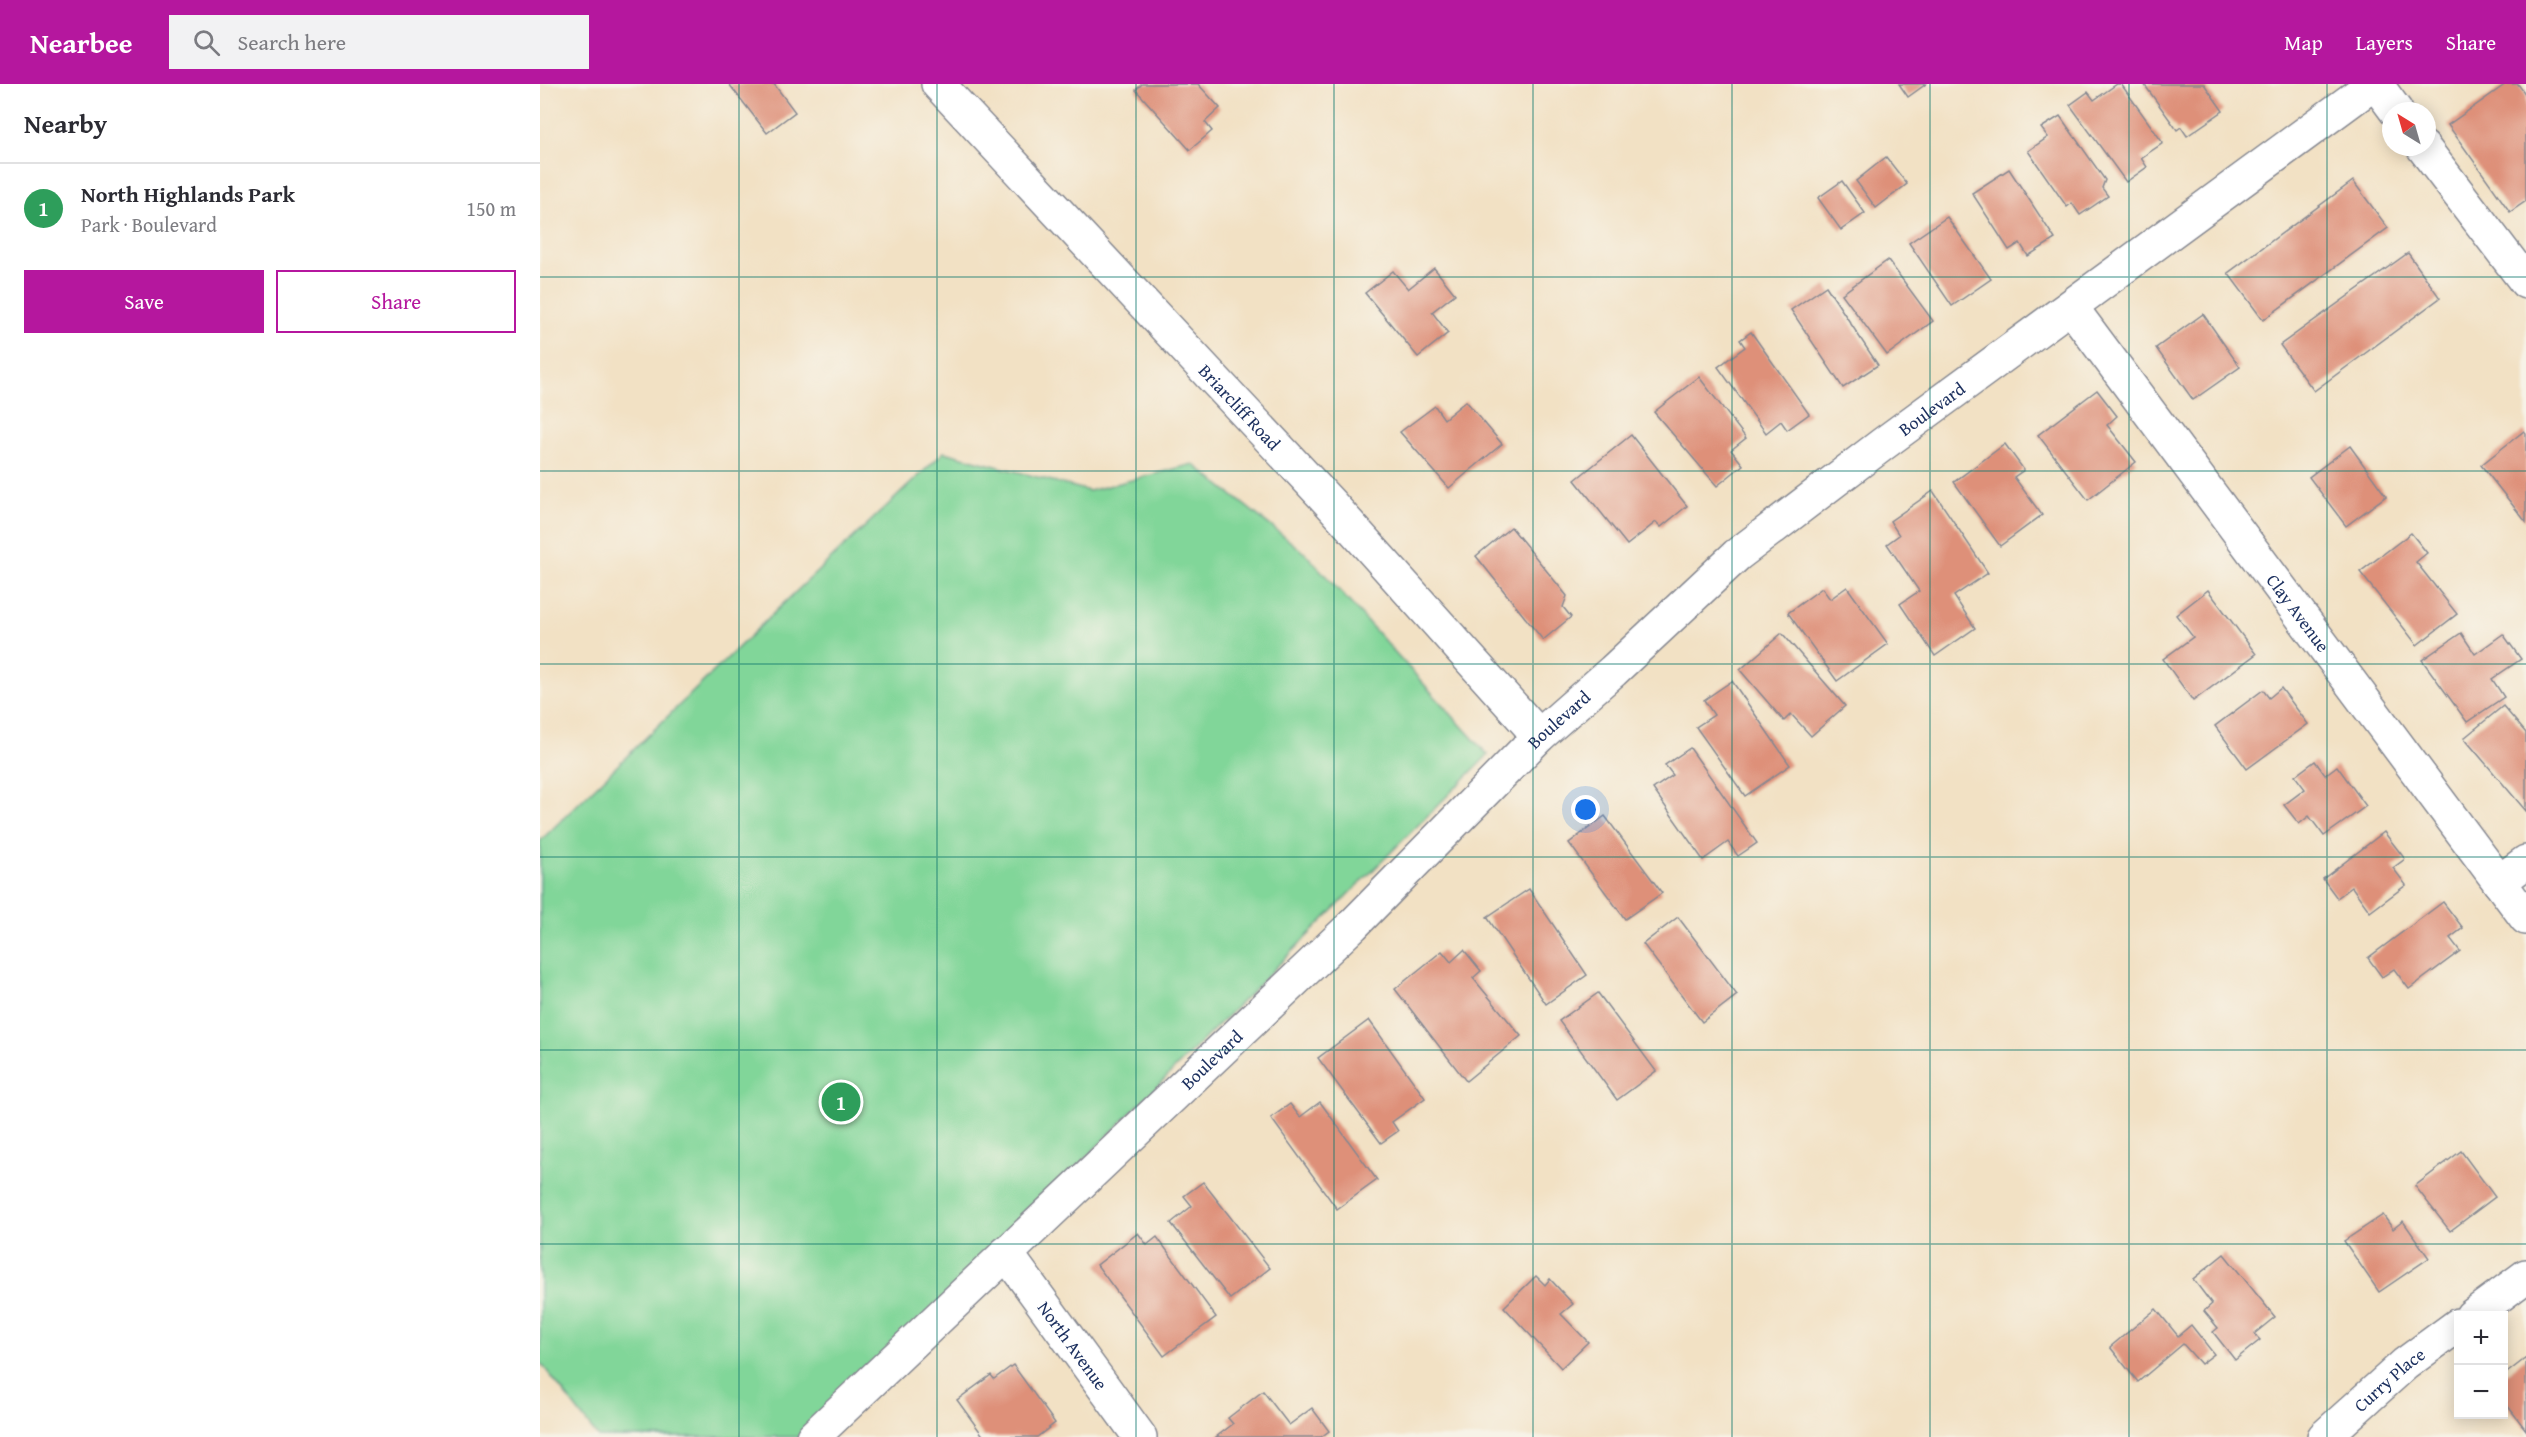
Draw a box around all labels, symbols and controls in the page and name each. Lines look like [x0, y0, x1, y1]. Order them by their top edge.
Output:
search box [169, 15, 589, 69]
text: Nearbee [30, 22, 133, 63]
icon: search [190, 26, 223, 59]
text: Search here [238, 26, 346, 58]
text: Map [2284, 27, 2323, 58]
text: Layers [2356, 27, 2413, 58]
text: Share [2446, 27, 2496, 58]
north arrow [2382, 102, 2436, 156]
text: Nearby [24, 104, 107, 143]
text: North Highlands Park [81, 178, 295, 210]
text: 1 [38, 194, 49, 223]
text: 150 m [466, 194, 516, 223]
text: Park · Boulevard [81, 210, 217, 239]
button: Save [24, 270, 264, 333]
button: Share [276, 270, 516, 333]
street label: Briarcliff Road [1193, 358, 1287, 456]
street label: Boulevard [1892, 375, 1971, 442]
street label: Clay Avenue [2260, 568, 2337, 657]
street label: Boulevard [1521, 683, 1596, 754]
your location [1571, 795, 1600, 824]
street label: Boulevard [1174, 1023, 1249, 1095]
pin: 1 [822, 1080, 860, 1124]
street label: North Avenue [1032, 1295, 1115, 1395]
map controls [2454, 1311, 2508, 1419]
button: + [2454, 1311, 2508, 1365]
street label: Curry Place [2347, 1340, 2430, 1418]
button: − [2454, 1365, 2508, 1419]

